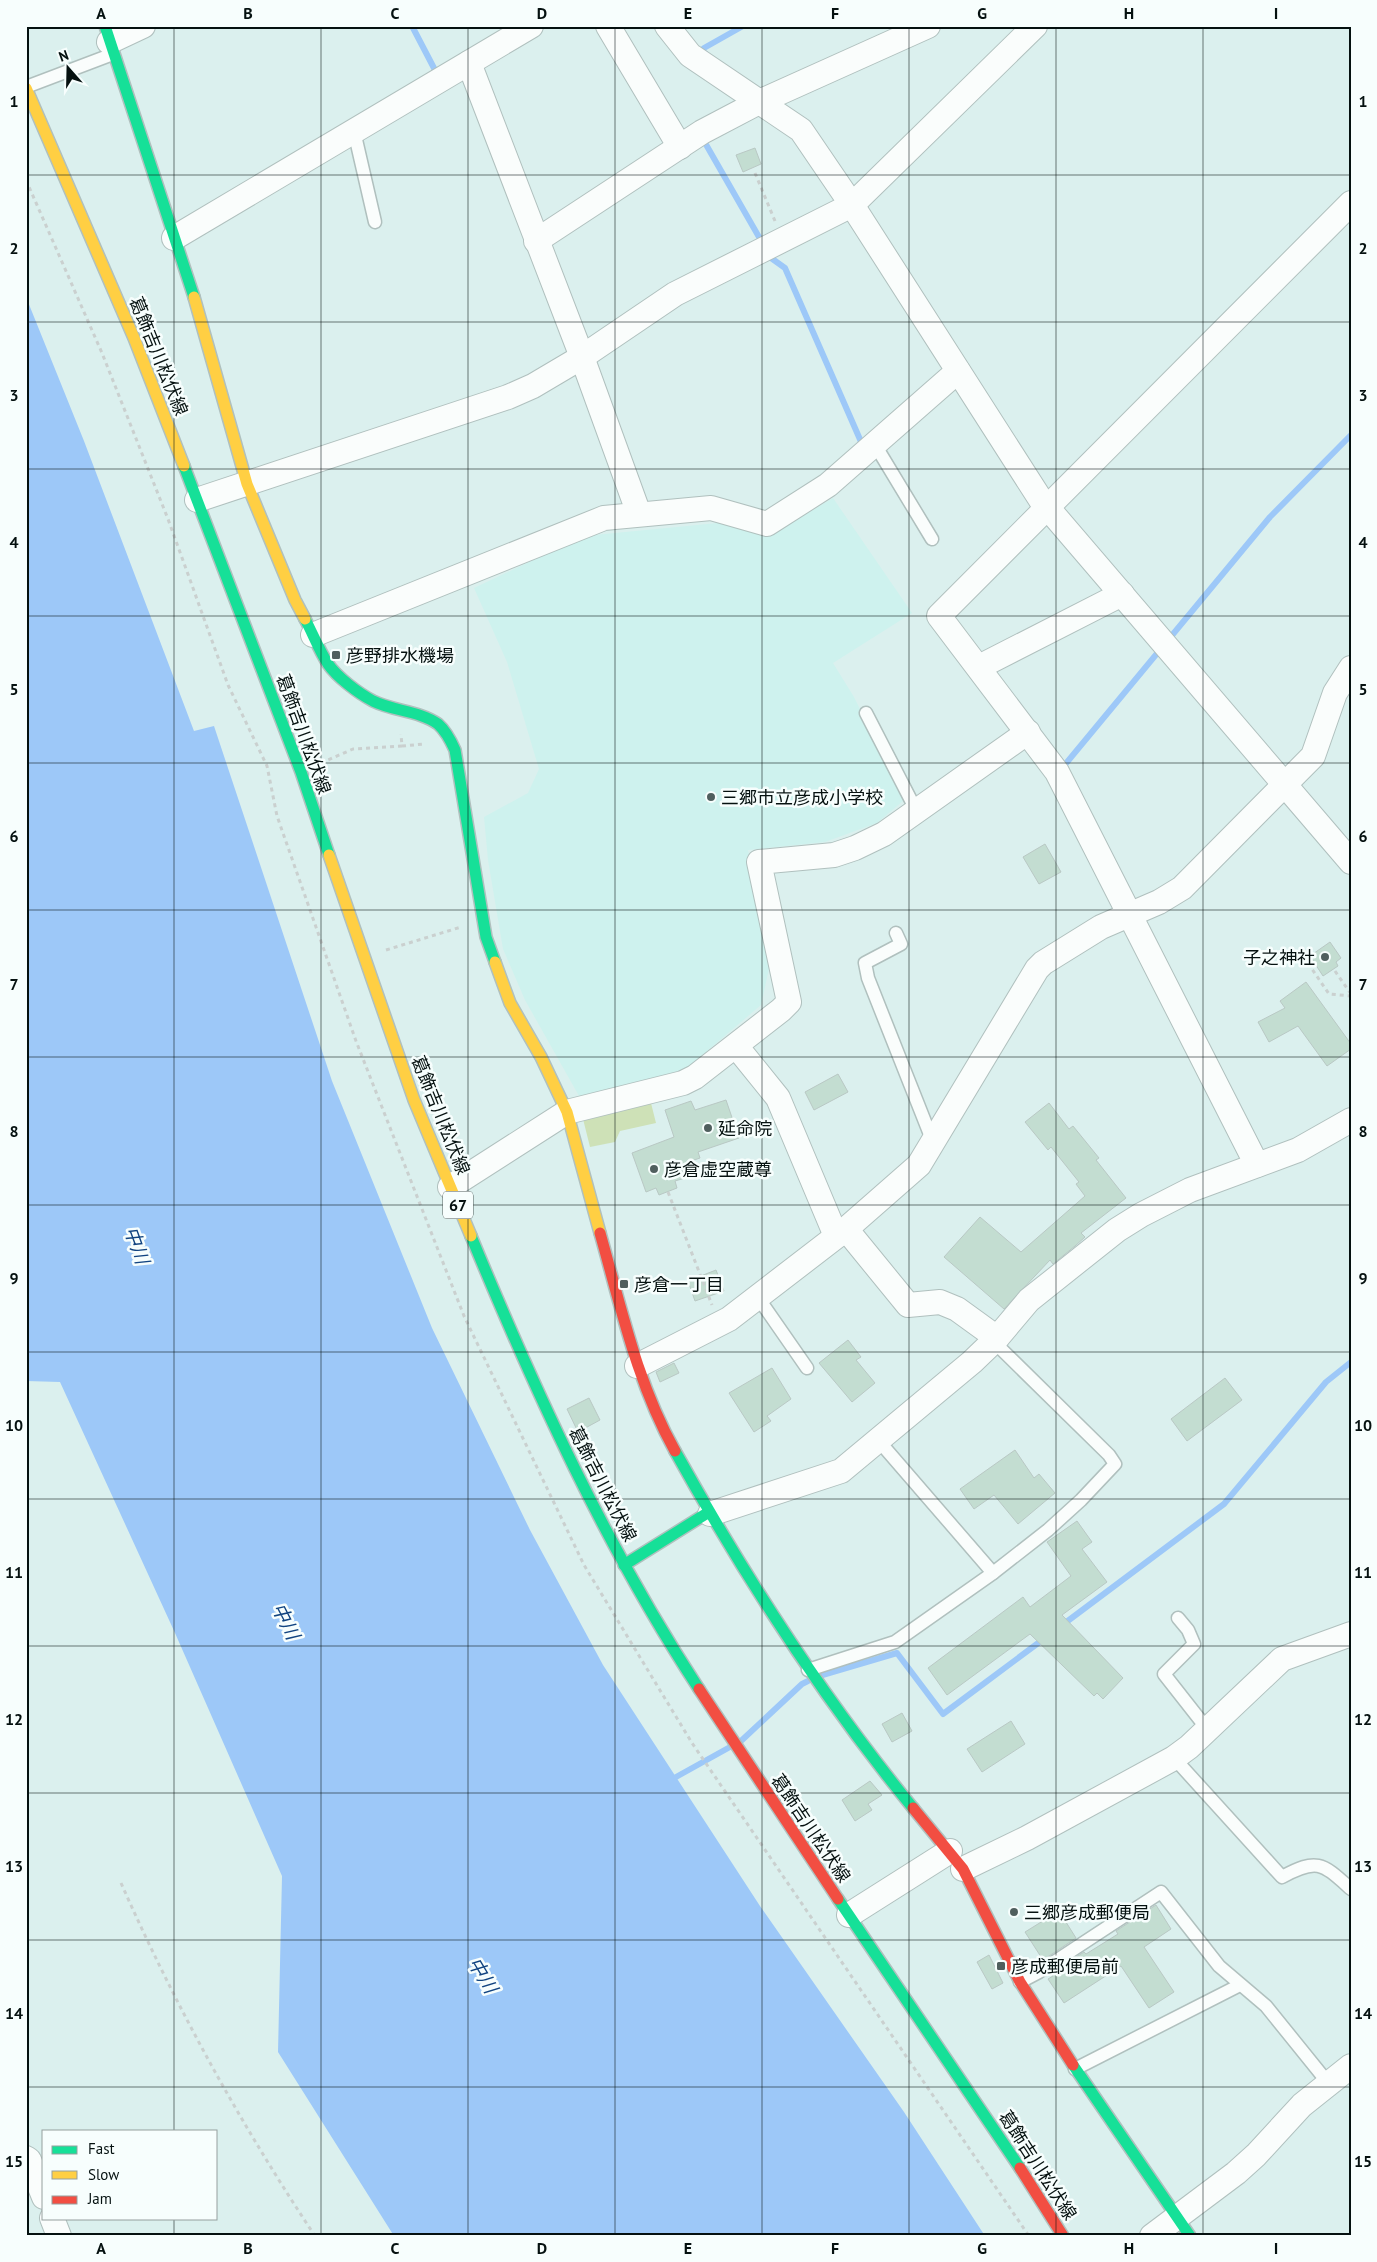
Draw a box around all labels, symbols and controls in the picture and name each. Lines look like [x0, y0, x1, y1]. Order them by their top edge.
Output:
text: A [96, 3, 106, 23]
text: B [243, 3, 253, 23]
text: C [391, 3, 400, 23]
text: D [537, 3, 547, 23]
text: E [684, 3, 692, 23]
text: F [831, 3, 839, 23]
text: G [977, 3, 987, 23]
text: H [1124, 3, 1134, 23]
text: I [1274, 3, 1278, 23]
north arrow [42, 42, 92, 92]
text: N [56, 46, 71, 66]
text: 1 [9, 91, 19, 111]
text: 1 [1358, 91, 1368, 111]
text: 2 [9, 238, 19, 258]
text: 2 [1358, 238, 1368, 258]
street label: 葛飾吉川松伏線 [125, 293, 193, 419]
text: 3 [9, 385, 19, 405]
text: 3 [1358, 385, 1368, 405]
text: 4 [9, 532, 19, 552]
text: 4 [1358, 532, 1368, 552]
place label: 彦野排水機場 [346, 644, 454, 667]
marker: 彦野排水機場 [330, 649, 342, 661]
street label: 葛飾吉川松伏線 [272, 671, 336, 797]
text: 5 [9, 679, 19, 699]
text: 5 [1358, 679, 1368, 699]
place label: 三郷市立彦成小学校 [721, 786, 883, 809]
marker: 三郷市立彦成小学校 [705, 791, 717, 803]
text: 6 [9, 826, 19, 846]
text: 6 [1358, 826, 1368, 846]
place label: 子之神社 [1243, 946, 1315, 969]
marker: 子之神社 [1319, 951, 1331, 963]
text: 7 [9, 974, 19, 994]
text: 7 [1358, 974, 1368, 994]
street label: 葛飾吉川松伏線 [407, 1052, 475, 1178]
place label: 延命院 [718, 1117, 772, 1140]
text: 8 [9, 1121, 19, 1141]
text: 8 [1358, 1121, 1368, 1141]
marker: 延命院 [702, 1122, 714, 1134]
place label: 彦倉虚空蔵尊 [664, 1158, 772, 1181]
marker: 彦倉虚空蔵尊 [648, 1163, 660, 1175]
road number: 67 [443, 1192, 473, 1218]
water label: 中川 [119, 1223, 155, 1269]
text: 9 [9, 1268, 19, 1288]
text: 9 [1358, 1268, 1368, 1288]
place label: 彦倉一丁目 [634, 1273, 724, 1296]
marker: 彦倉一丁目 [618, 1278, 630, 1290]
text: 10 [5, 1415, 23, 1435]
text: 10 [1354, 1415, 1372, 1435]
street label: 葛飾吉川松伏線 [564, 1423, 642, 1545]
text: 11 [5, 1562, 23, 1582]
text: 11 [1354, 1562, 1372, 1582]
water label: 中川 [267, 1599, 306, 1645]
text: 12 [5, 1709, 23, 1729]
text: 12 [1354, 1709, 1372, 1729]
street label: 葛飾吉川松伏線 [766, 1769, 856, 1887]
text: 13 [5, 1856, 23, 1876]
text: 13 [1354, 1856, 1372, 1876]
place label: 三郷彦成郵便局 [1024, 1901, 1150, 1924]
marker: 三郷彦成郵便局 [1008, 1906, 1020, 1918]
water label: 中川 [463, 1953, 504, 1999]
place label: 彦成郵便局前 [1011, 1955, 1119, 1978]
marker: 彦成郵便局前 [995, 1960, 1007, 1972]
text: 14 [5, 2003, 23, 2023]
text: 14 [1354, 2003, 1372, 2023]
street label: 葛飾吉川松伏線 [994, 2106, 1082, 2224]
legend [42, 2130, 218, 2220]
text: Fast [88, 2139, 115, 2158]
text: 15 [5, 2151, 23, 2171]
text: 15 [1354, 2151, 1372, 2171]
text: Slow [88, 2165, 119, 2184]
text: Jam [87, 2189, 112, 2208]
text: A [96, 2238, 106, 2258]
text: B [243, 2238, 253, 2258]
text: C [391, 2238, 400, 2258]
text: D [537, 2238, 547, 2258]
text: E [684, 2238, 692, 2258]
text: F [831, 2238, 839, 2258]
text: G [977, 2238, 987, 2258]
text: H [1124, 2238, 1134, 2258]
text: I [1274, 2238, 1278, 2258]

